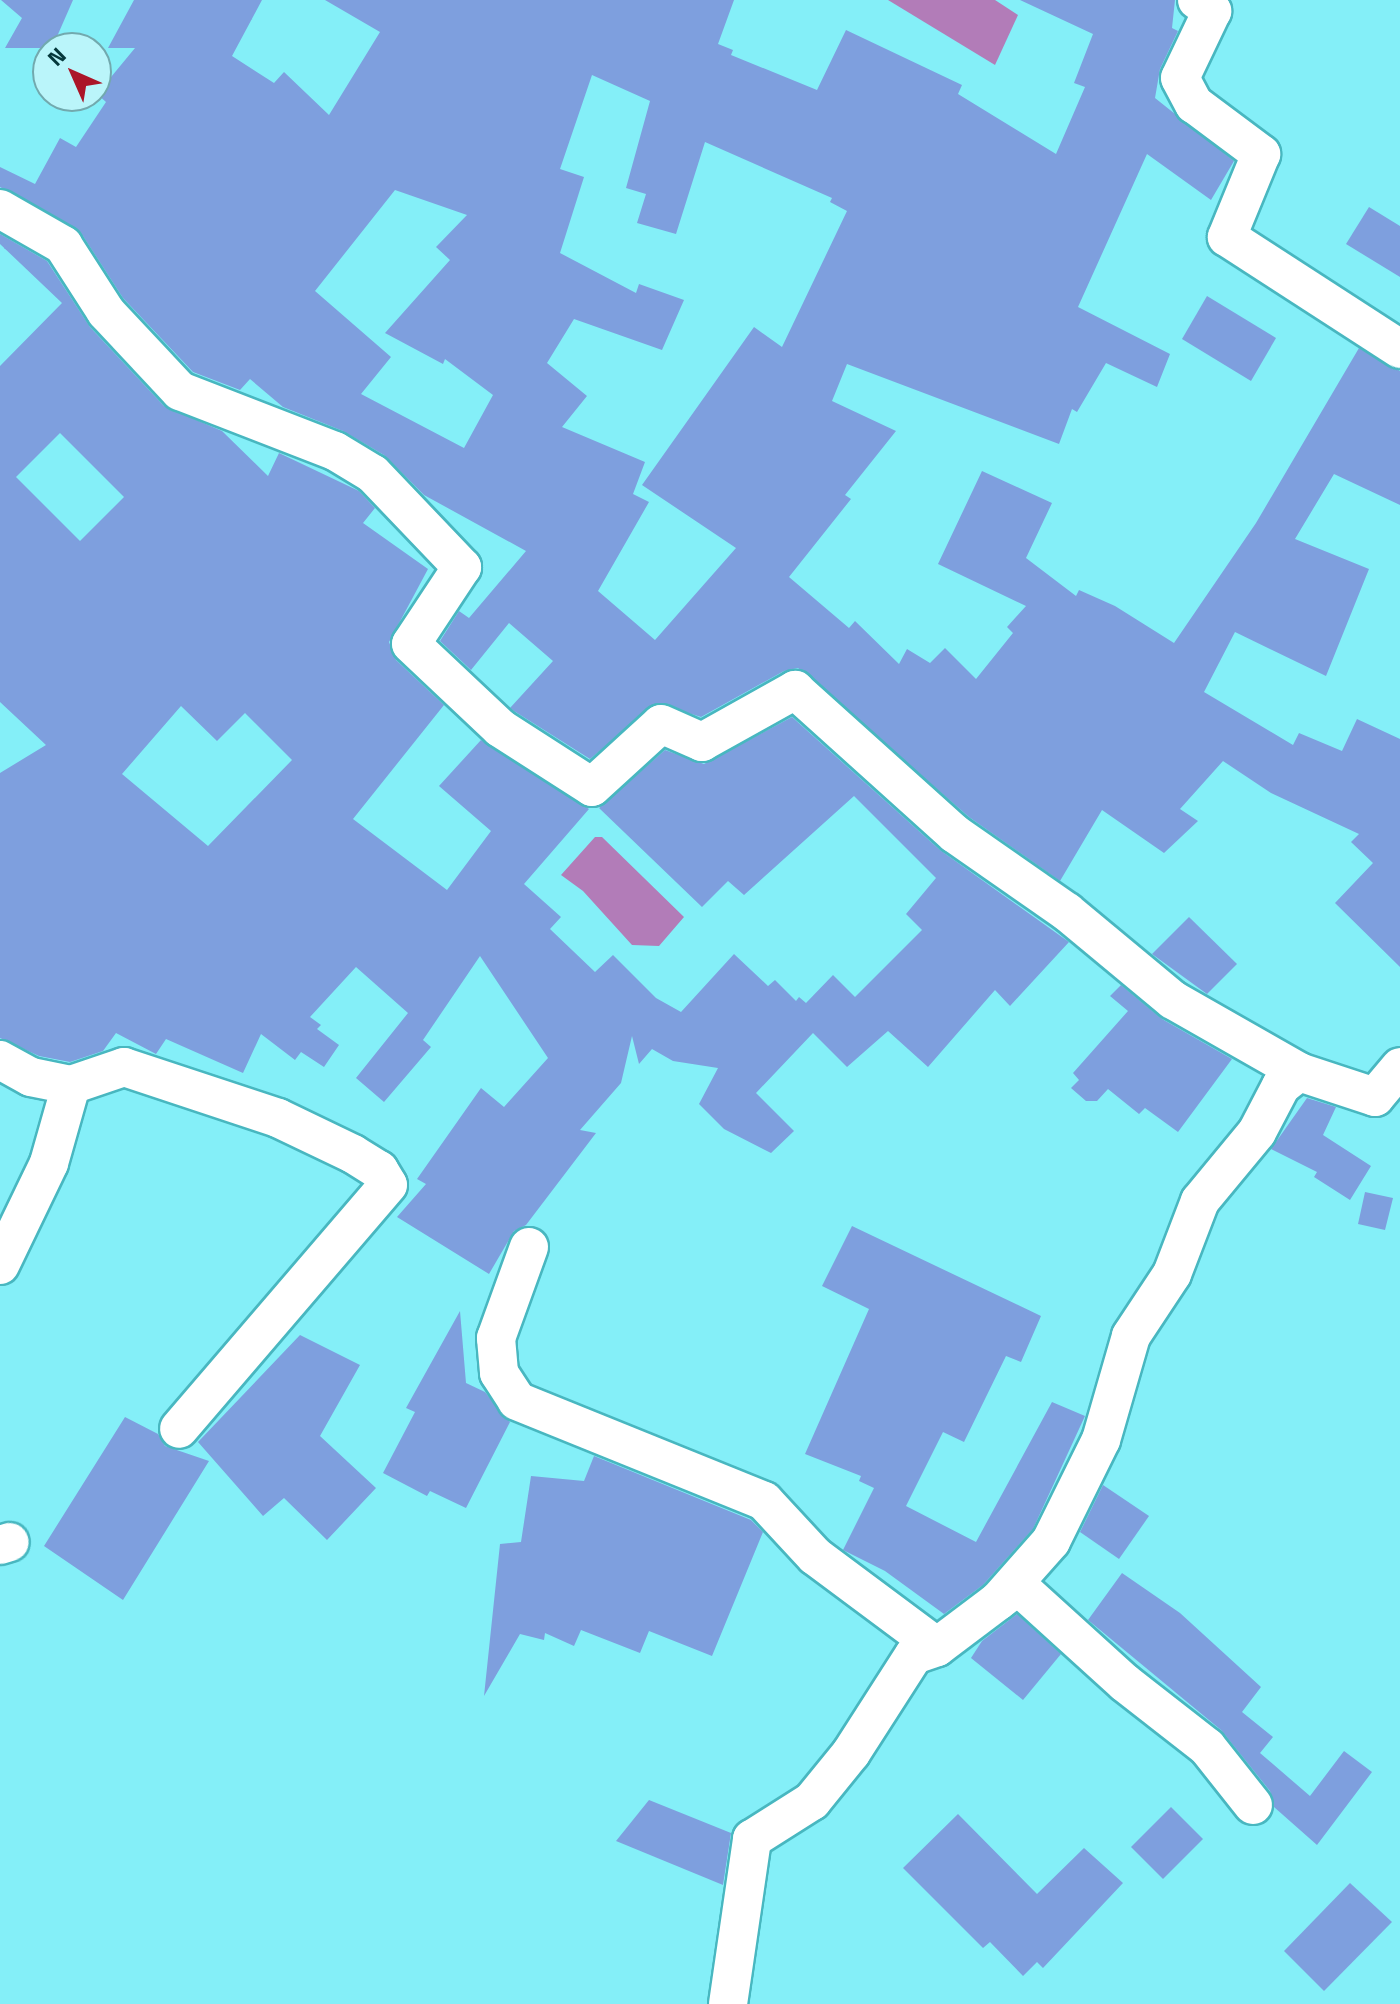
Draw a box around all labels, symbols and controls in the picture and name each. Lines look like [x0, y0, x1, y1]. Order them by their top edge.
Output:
north arrow [32, 32, 112, 112]
text: N [39, 39, 74, 74]

